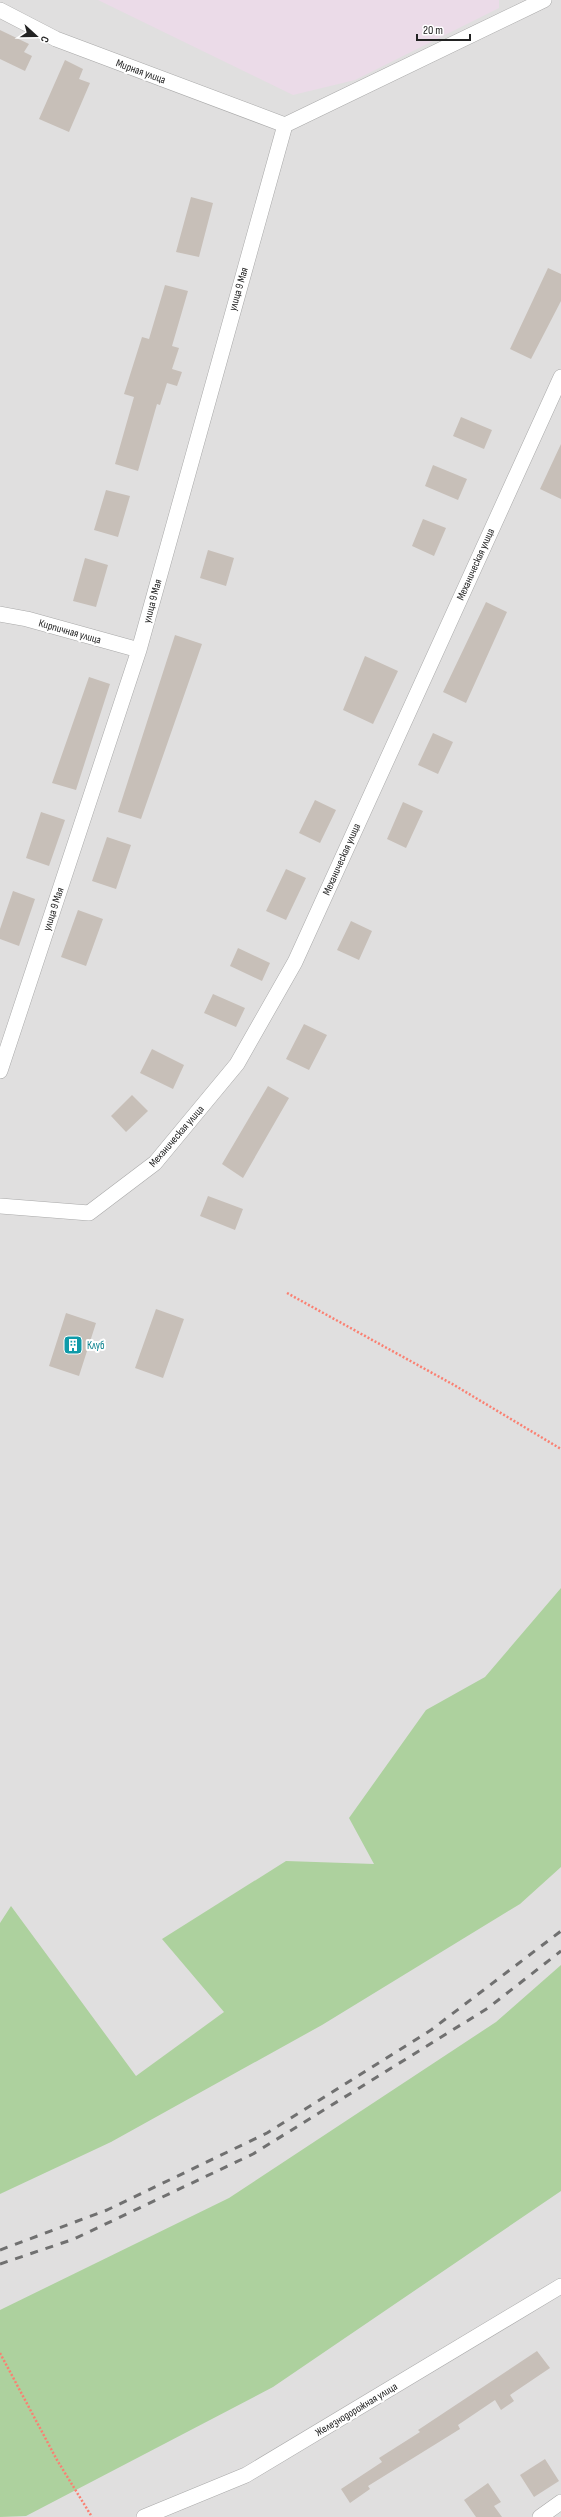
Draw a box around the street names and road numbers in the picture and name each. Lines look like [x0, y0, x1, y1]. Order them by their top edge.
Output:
street label: Мирная улица [114, 56, 168, 86]
street label: улица 9 Мая [226, 266, 251, 313]
street label: Механическая улица [454, 526, 497, 602]
street label: улица 9 Мая [140, 578, 165, 625]
street label: Кирпичная улица [37, 616, 102, 647]
street label: Механическая улица [320, 821, 363, 897]
street label: улица 9 Мая [40, 886, 67, 933]
street label: Механическая улица [146, 1103, 207, 1170]
street label: Железнодорожная улица [313, 2380, 400, 2439]

